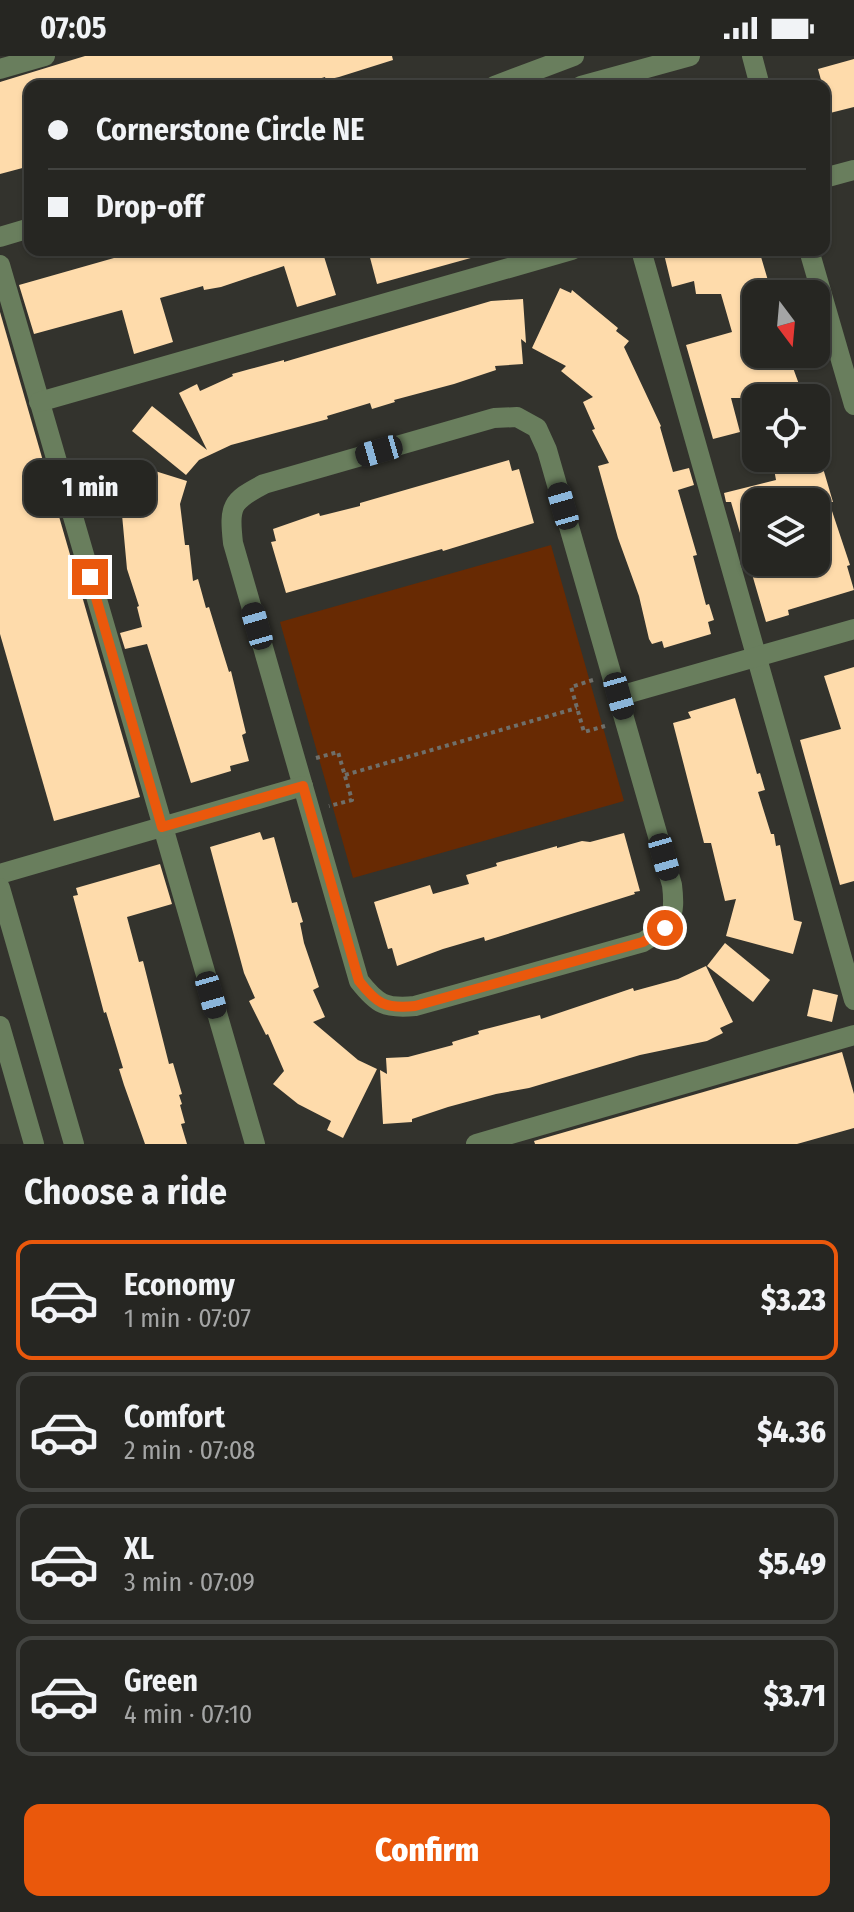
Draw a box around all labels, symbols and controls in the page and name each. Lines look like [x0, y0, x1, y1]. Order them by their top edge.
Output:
text: 07:05 [40, 10, 107, 46]
text: Cornerstone Circle NE [96, 112, 364, 148]
text: Drop-off [96, 189, 203, 225]
north arrow [742, 280, 830, 368]
map controls [742, 280, 830, 576]
button: locate [742, 384, 830, 472]
car [353, 433, 405, 469]
callout: 1 min [24, 461, 156, 517]
text: 1 min [62, 472, 118, 503]
car [545, 480, 581, 532]
button: layers [742, 488, 830, 576]
route end [72, 559, 108, 595]
car [239, 600, 275, 652]
car [601, 670, 637, 722]
car [646, 831, 682, 883]
route start [647, 910, 683, 946]
car [193, 969, 229, 1021]
text: Choose a ride [24, 1170, 227, 1214]
icon: car [28, 1264, 100, 1336]
text: Economy [124, 1267, 235, 1303]
text: $3.23 [761, 1282, 826, 1318]
text: 1 min · 07:07 [124, 1303, 251, 1334]
icon: car [28, 1396, 100, 1468]
text: Comfort [124, 1399, 225, 1435]
text: $4.36 [757, 1414, 826, 1450]
text: 2 min · 07:08 [124, 1435, 255, 1466]
icon: car [28, 1528, 100, 1600]
text: XL [124, 1531, 154, 1567]
text: $5.49 [758, 1546, 826, 1582]
text: 3 min · 07:09 [124, 1567, 255, 1598]
icon: car [28, 1660, 100, 1732]
text: Green [124, 1663, 198, 1699]
text: $3.71 [764, 1678, 826, 1714]
text: 4 min · 07:10 [124, 1699, 252, 1730]
button: Confirm [24, 1804, 830, 1896]

